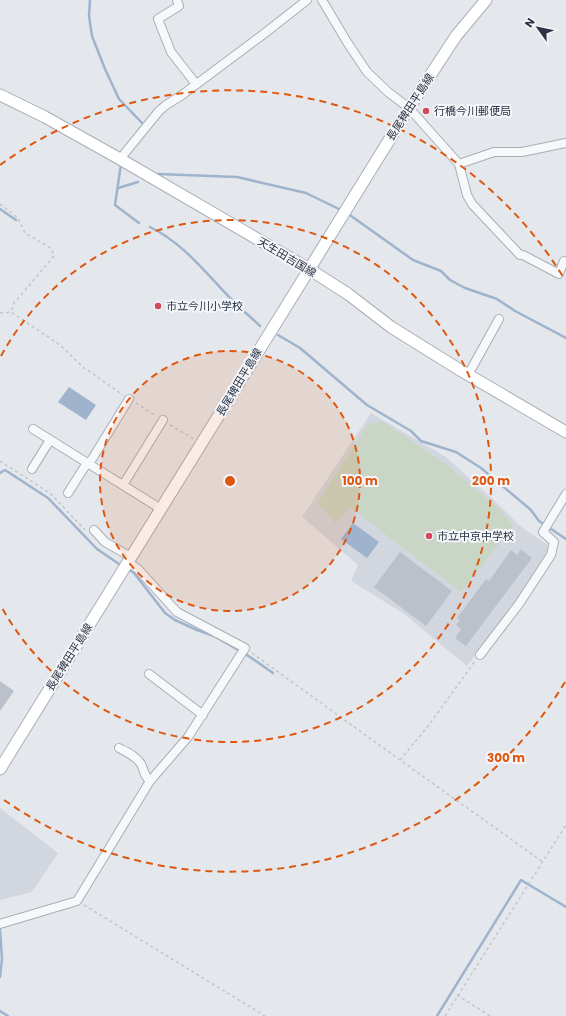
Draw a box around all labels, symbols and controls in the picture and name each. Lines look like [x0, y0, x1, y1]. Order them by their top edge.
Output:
north arrow [518, 8, 558, 48]
text: N [521, 15, 539, 30]
street label: 長尾稗田平島線 [382, 70, 438, 144]
place label: 行橋今川郵便局 [434, 103, 511, 119]
marker: 行橋今川郵便局 [421, 106, 431, 116]
street label: 天生田吉国線 [255, 233, 319, 281]
place label: 市立今川小学校 [166, 298, 243, 314]
marker: 市立今川小学校 [153, 301, 163, 311]
street label: 長尾稗田平島線 [212, 345, 266, 419]
text: 100 m [342, 472, 378, 489]
text: 200 m [472, 472, 510, 489]
centre of rings [223, 474, 237, 488]
place label: 市立中京中学校 [437, 528, 514, 544]
marker: 市立中京中学校 [424, 531, 434, 541]
street label: 長尾稗田平島線 [42, 620, 96, 694]
text: 300 m [487, 749, 525, 766]

